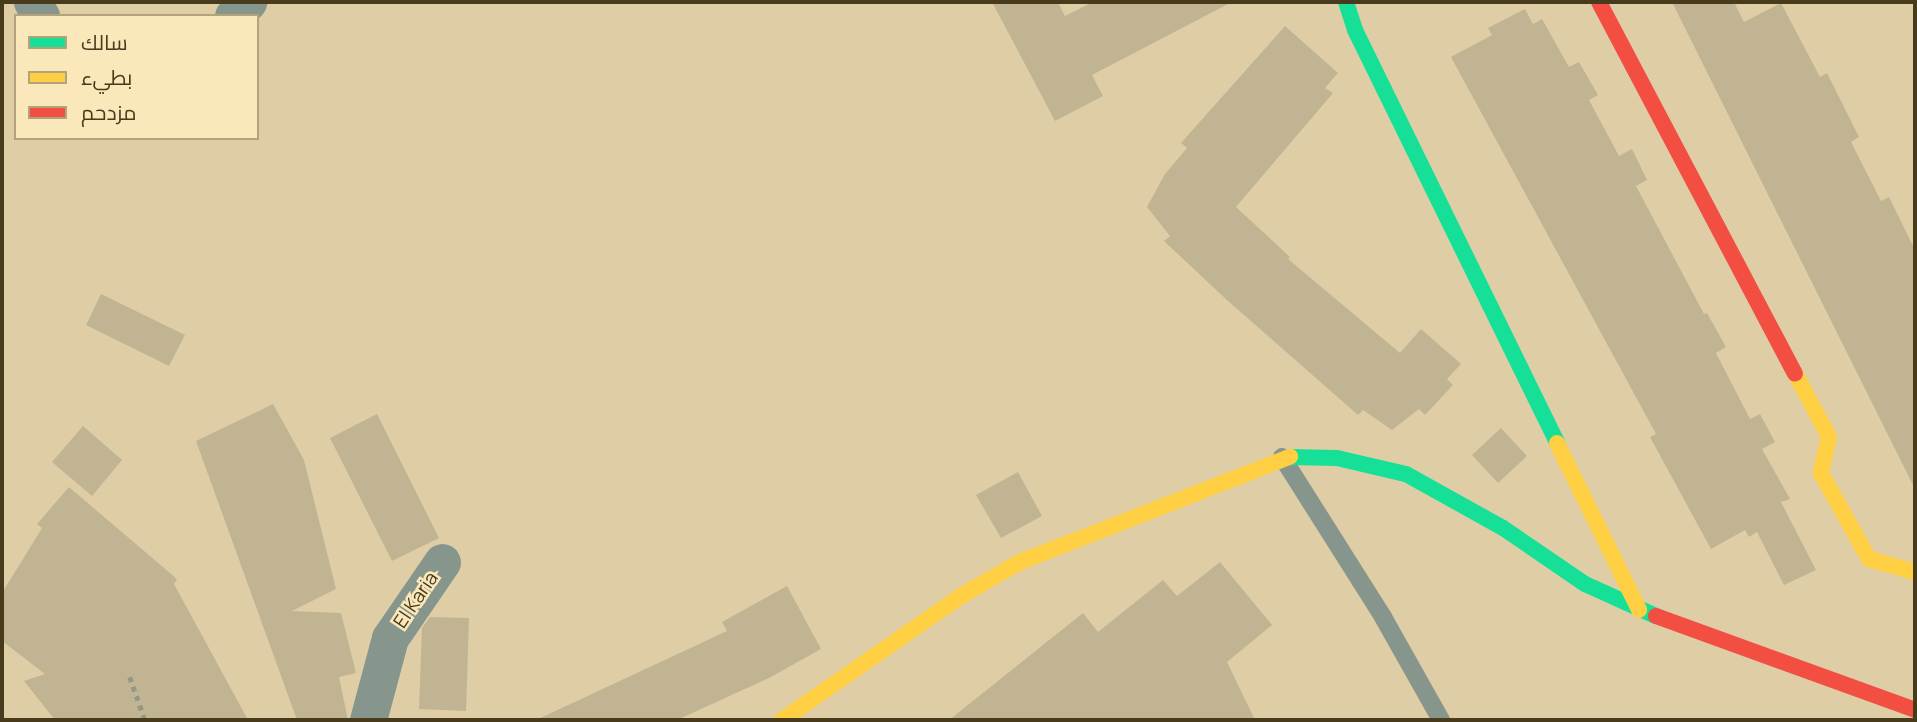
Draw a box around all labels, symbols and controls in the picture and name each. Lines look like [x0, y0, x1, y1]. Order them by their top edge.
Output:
legend [14, 14, 259, 140]
text: سالك [81, 28, 128, 56]
text: بطيء [81, 63, 132, 91]
text: مزدحم [81, 98, 136, 126]
street label: El Karia [389, 568, 443, 632]

